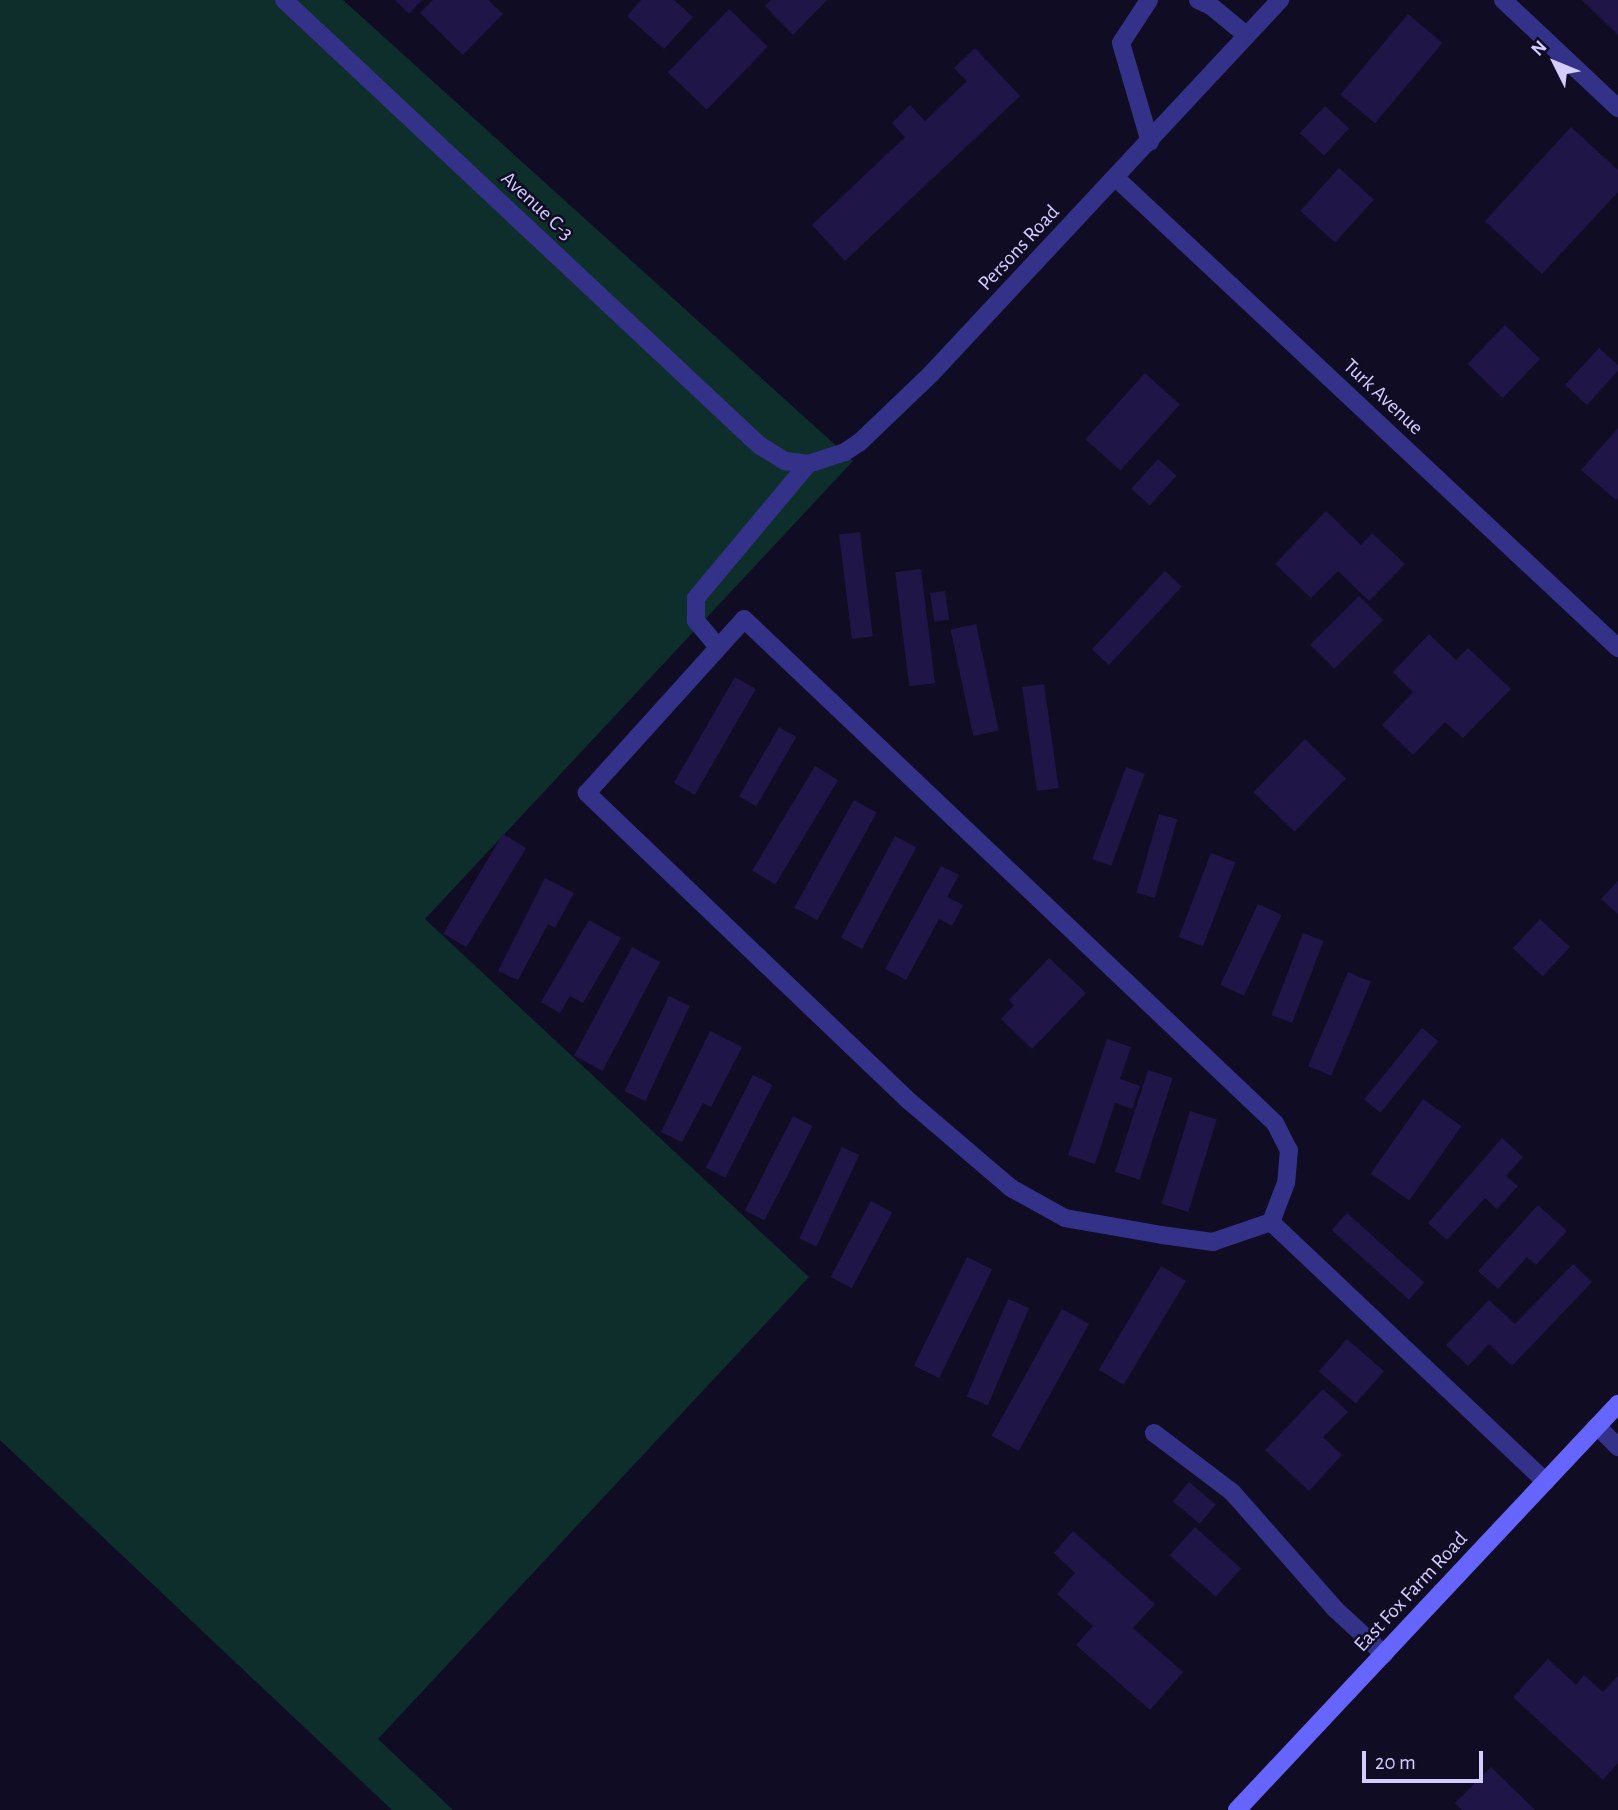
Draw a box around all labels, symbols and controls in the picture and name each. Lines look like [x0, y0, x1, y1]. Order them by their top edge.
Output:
north arrow [1520, 28, 1590, 98]
text: N [1528, 37, 1551, 60]
street label: Avenue C-3 [495, 166, 579, 246]
street label: Persons Road [973, 200, 1065, 296]
street label: Turk Avenue [1338, 354, 1428, 440]
street label: East Fox Farm Road [1349, 1527, 1473, 1657]
scale bar [1366, 1736, 1487, 1780]
text: 20 m [1375, 1752, 1416, 1773]

